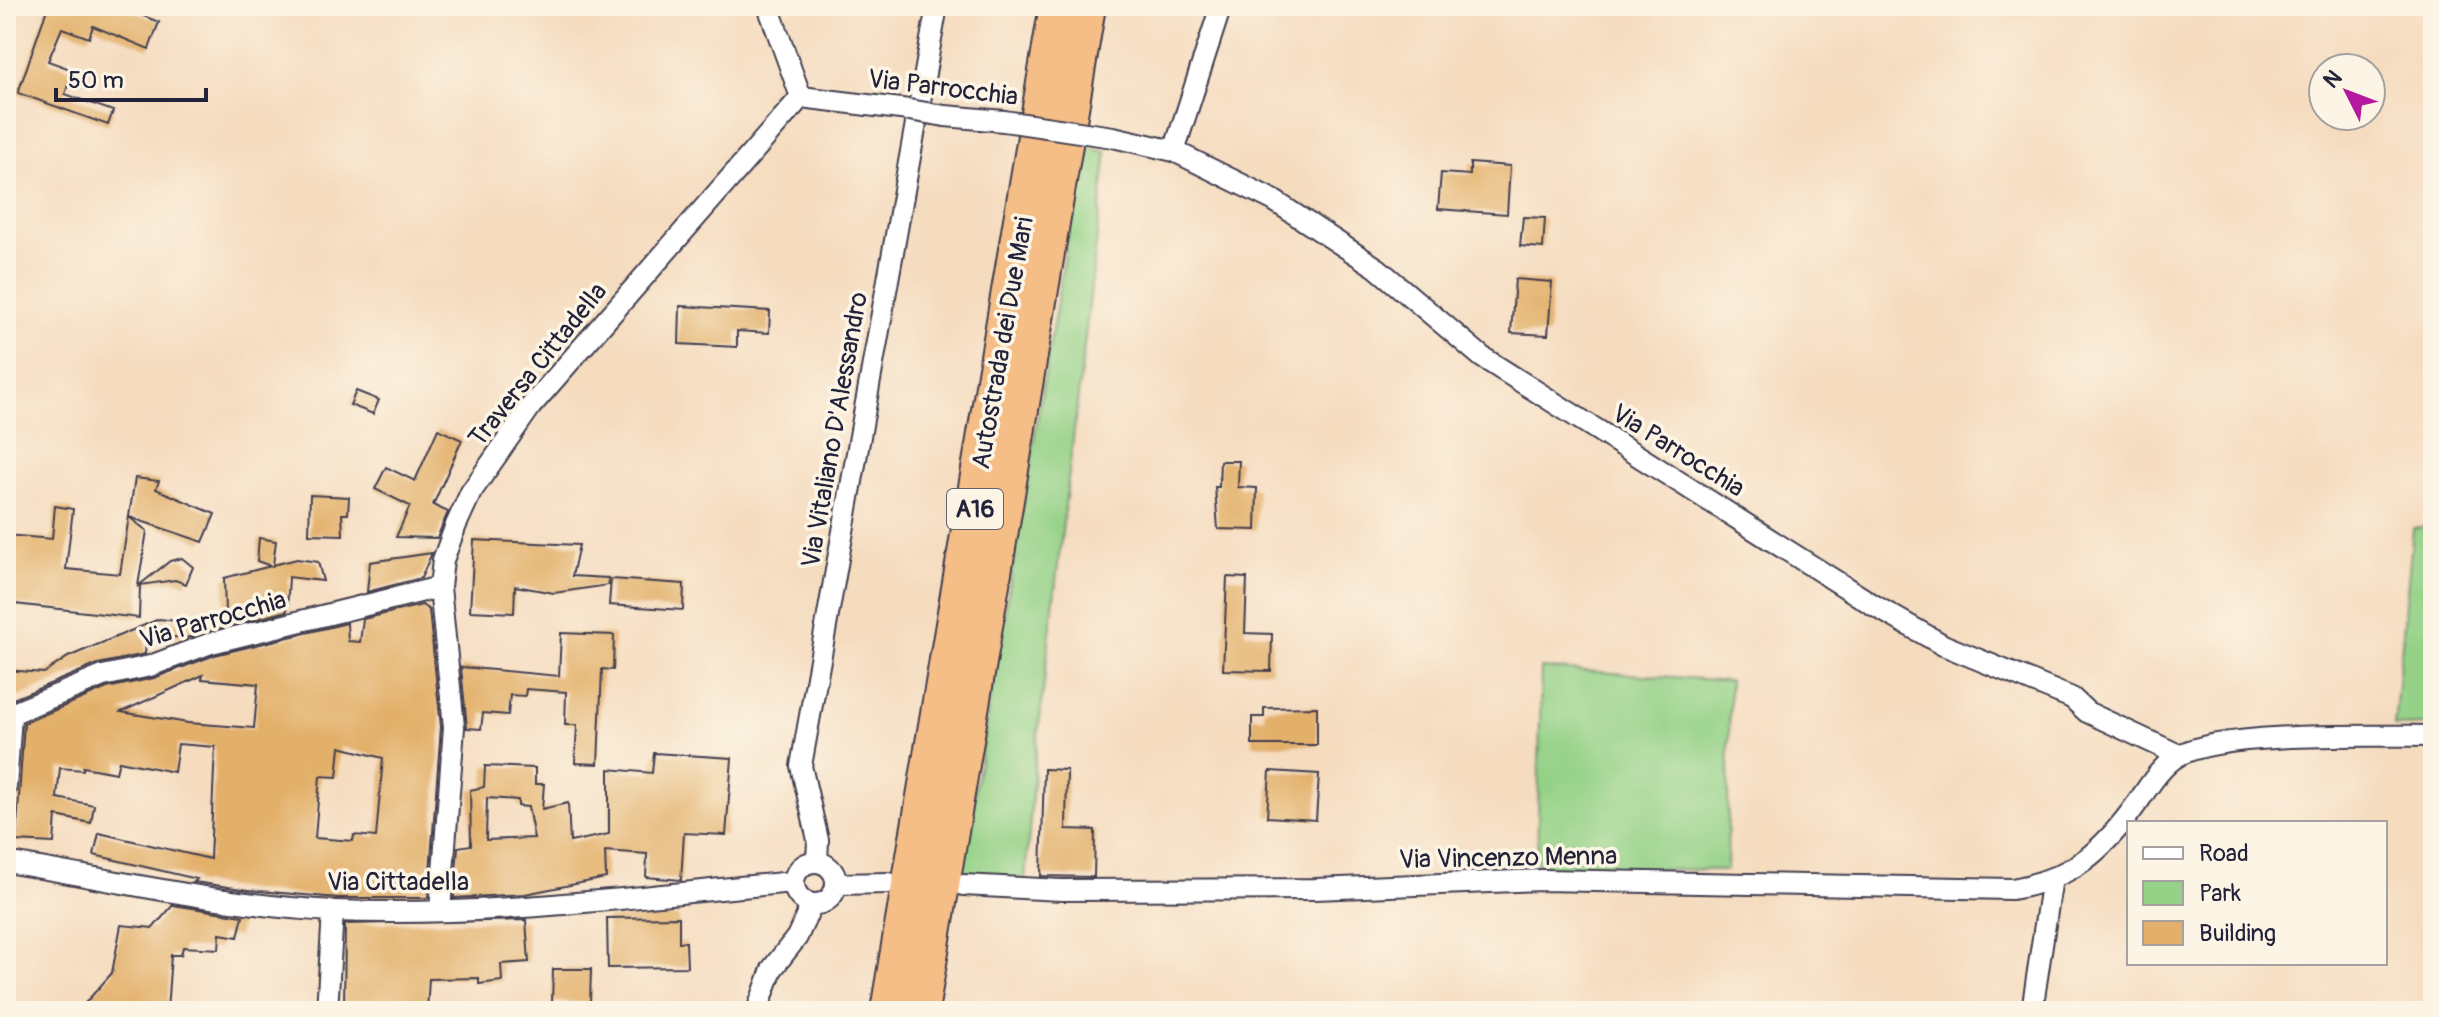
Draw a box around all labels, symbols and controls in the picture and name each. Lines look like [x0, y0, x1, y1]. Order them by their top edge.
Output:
scale bar [56, 52, 206, 102]
north arrow [2307, 52, 2387, 132]
street label: Via Parrocchia [866, 63, 1020, 113]
text: N [2317, 64, 2348, 94]
text: 50 m [68, 66, 124, 95]
street label: Autostrada dei Due Mari [965, 214, 1041, 472]
street label: Traversa Cittadella [462, 276, 614, 454]
street label: Via Vitaliano D'Alessandro [795, 289, 875, 571]
street label: Via Parrocchia [1606, 397, 1750, 505]
road number: A16 [947, 489, 1003, 529]
street label: Via Parrocchia [136, 584, 290, 656]
legend [2127, 821, 2387, 965]
text: Road [2199, 839, 2249, 868]
street label: Via Vincenzo Menna [1398, 840, 1618, 876]
street label: Via Cittadella [327, 866, 469, 898]
text: Park [2199, 879, 2241, 908]
text: Building [2199, 919, 2276, 948]

